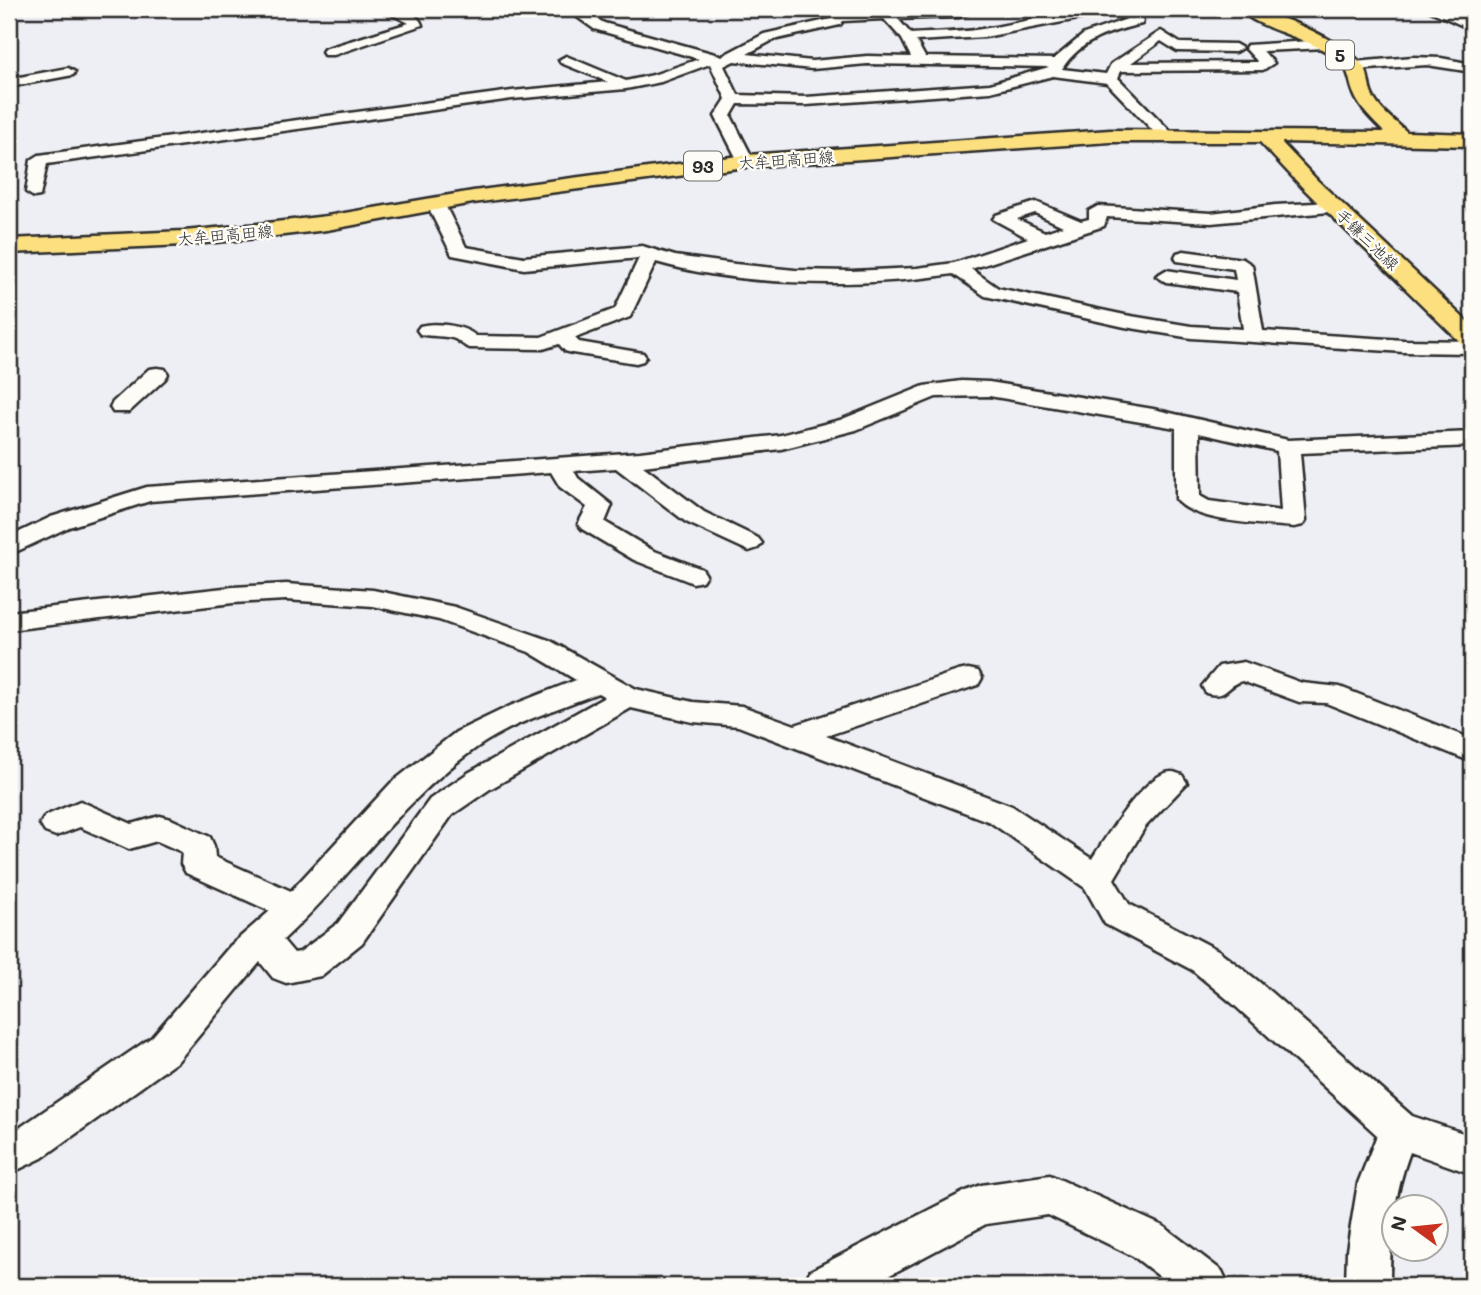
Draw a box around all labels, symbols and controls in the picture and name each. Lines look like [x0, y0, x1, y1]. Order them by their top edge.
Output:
road number: 5 [1326, 40, 1354, 70]
street label: 大牟田高田線 [737, 145, 835, 173]
road number: 93 [684, 152, 722, 181]
street label: 手鎌三池線 [1332, 204, 1404, 274]
street label: 大牟田高田線 [176, 219, 274, 249]
north arrow [1380, 1194, 1450, 1264]
text: N [1384, 1213, 1412, 1234]

